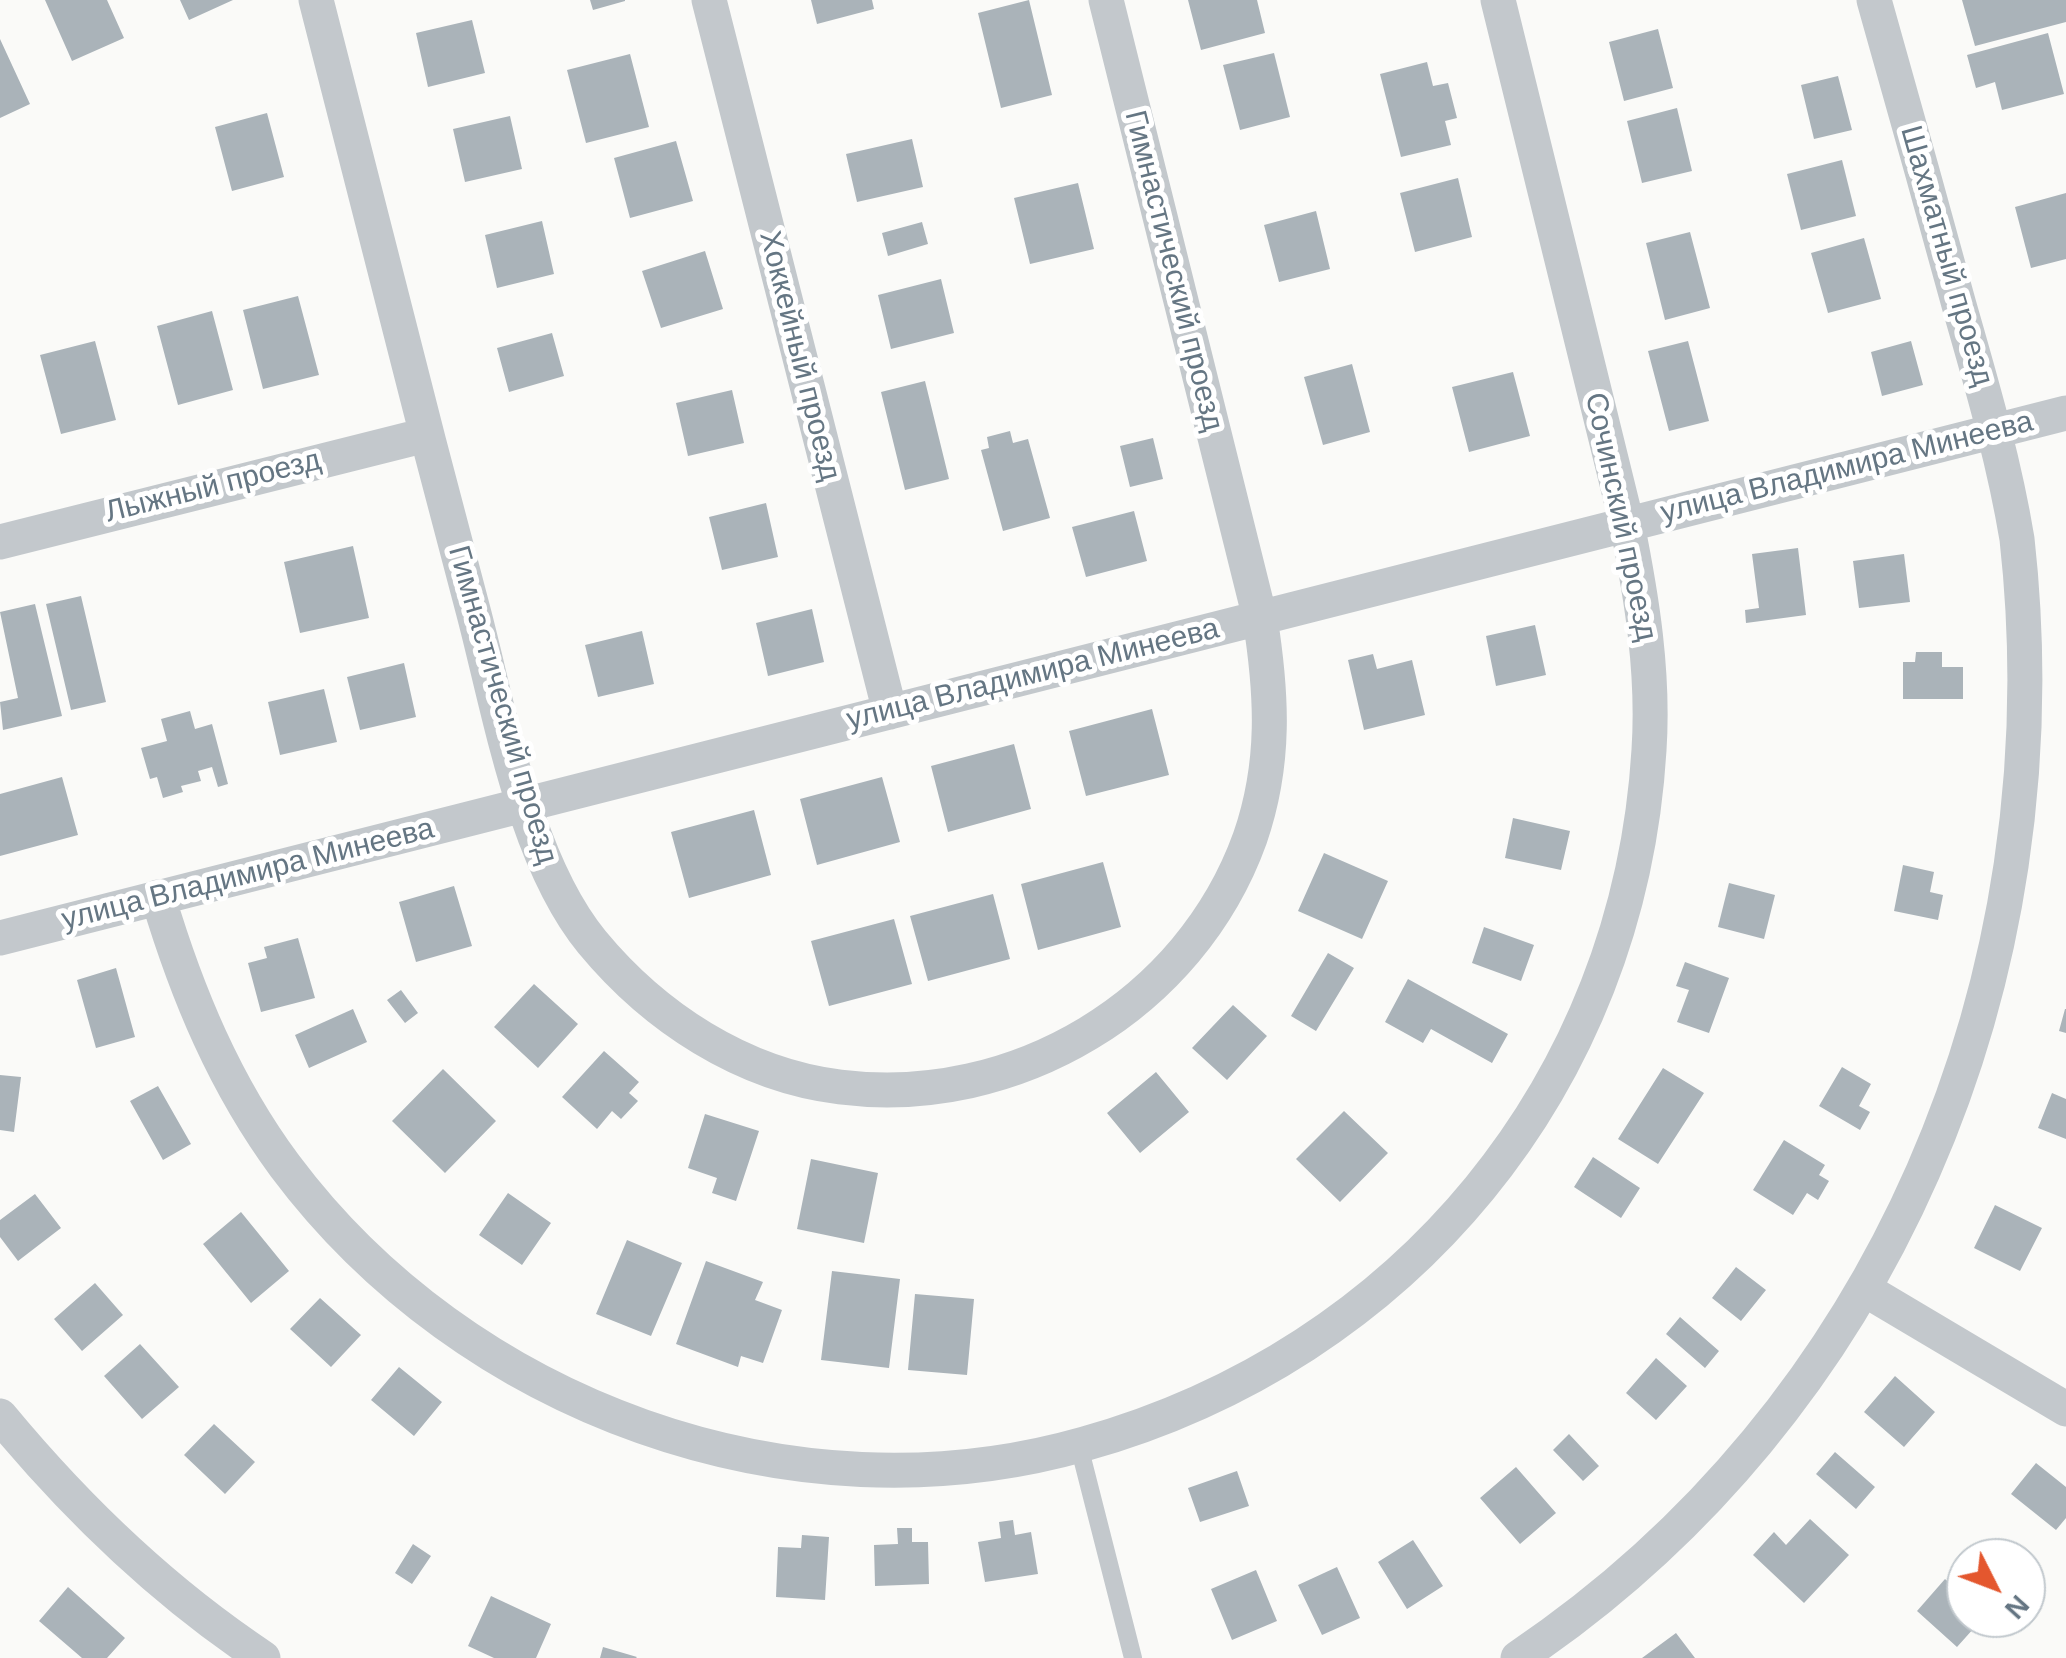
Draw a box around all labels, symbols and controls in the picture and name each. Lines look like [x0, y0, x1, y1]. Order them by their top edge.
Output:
street label: Гимнастический проезд [1116, 107, 1230, 435]
street label: Шахматный проезд [1892, 122, 2000, 390]
street label: Хоккейный проезд [751, 228, 847, 484]
street label: Сочинский проезд [1576, 390, 1664, 644]
street label: улица Владимира Минеева [1657, 404, 2037, 532]
street label: Лыжный проезд [102, 443, 324, 531]
street label: Гимнастический проезд [439, 542, 565, 868]
street label: улица Владимира Минеева [843, 611, 1223, 739]
street label: улица Владимира Минеева [58, 811, 438, 939]
north arrow [1946, 1538, 2046, 1638]
text: N [1999, 1589, 2035, 1625]

